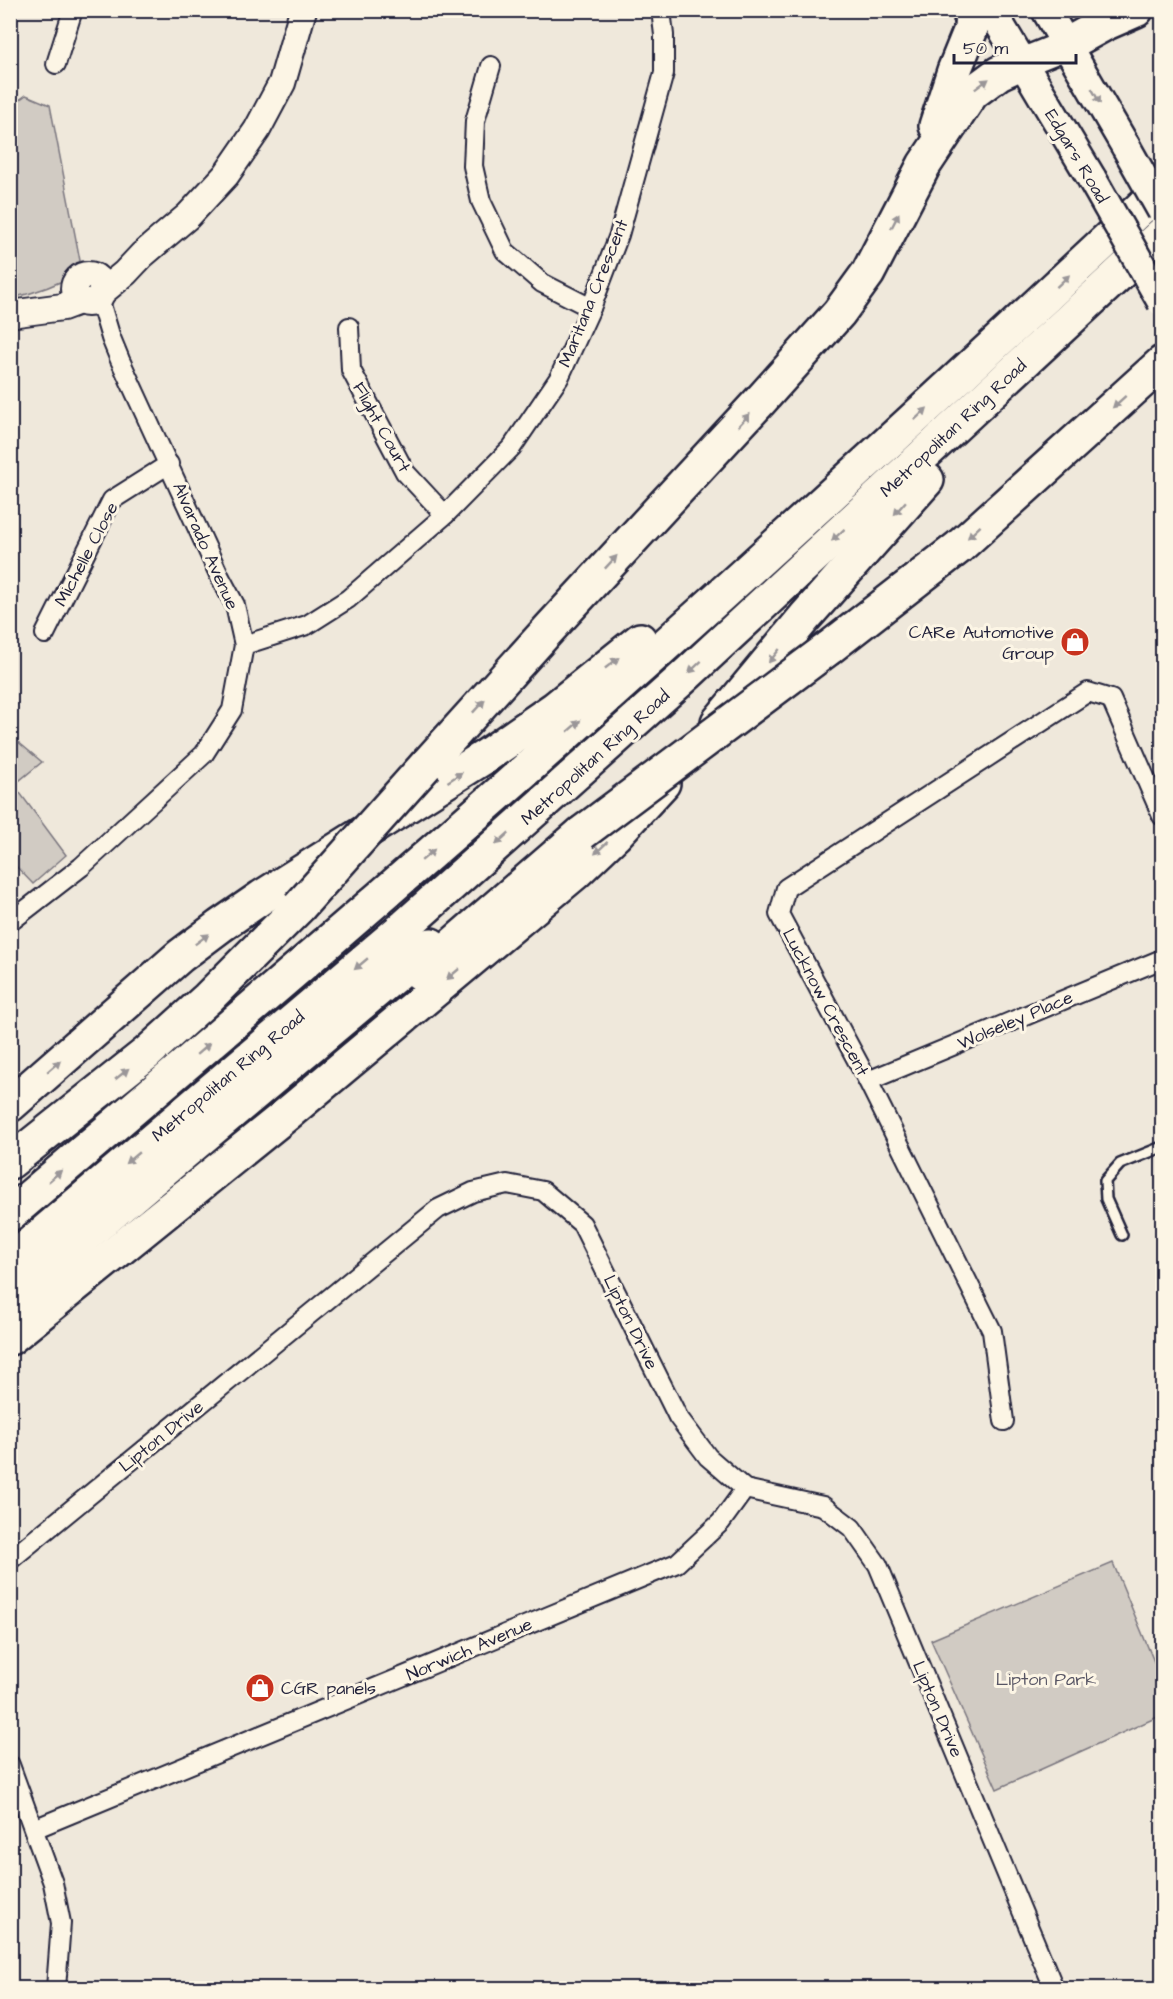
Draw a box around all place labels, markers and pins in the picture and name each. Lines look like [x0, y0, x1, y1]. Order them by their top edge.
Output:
place label: CARe Automotive Group [909, 620, 1054, 666]
shop icon: CARe Automotive Group [1059, 626, 1091, 658]
shop icon: CGR panels [244, 1672, 276, 1704]
place label: CGR panels [281, 1676, 376, 1701]

